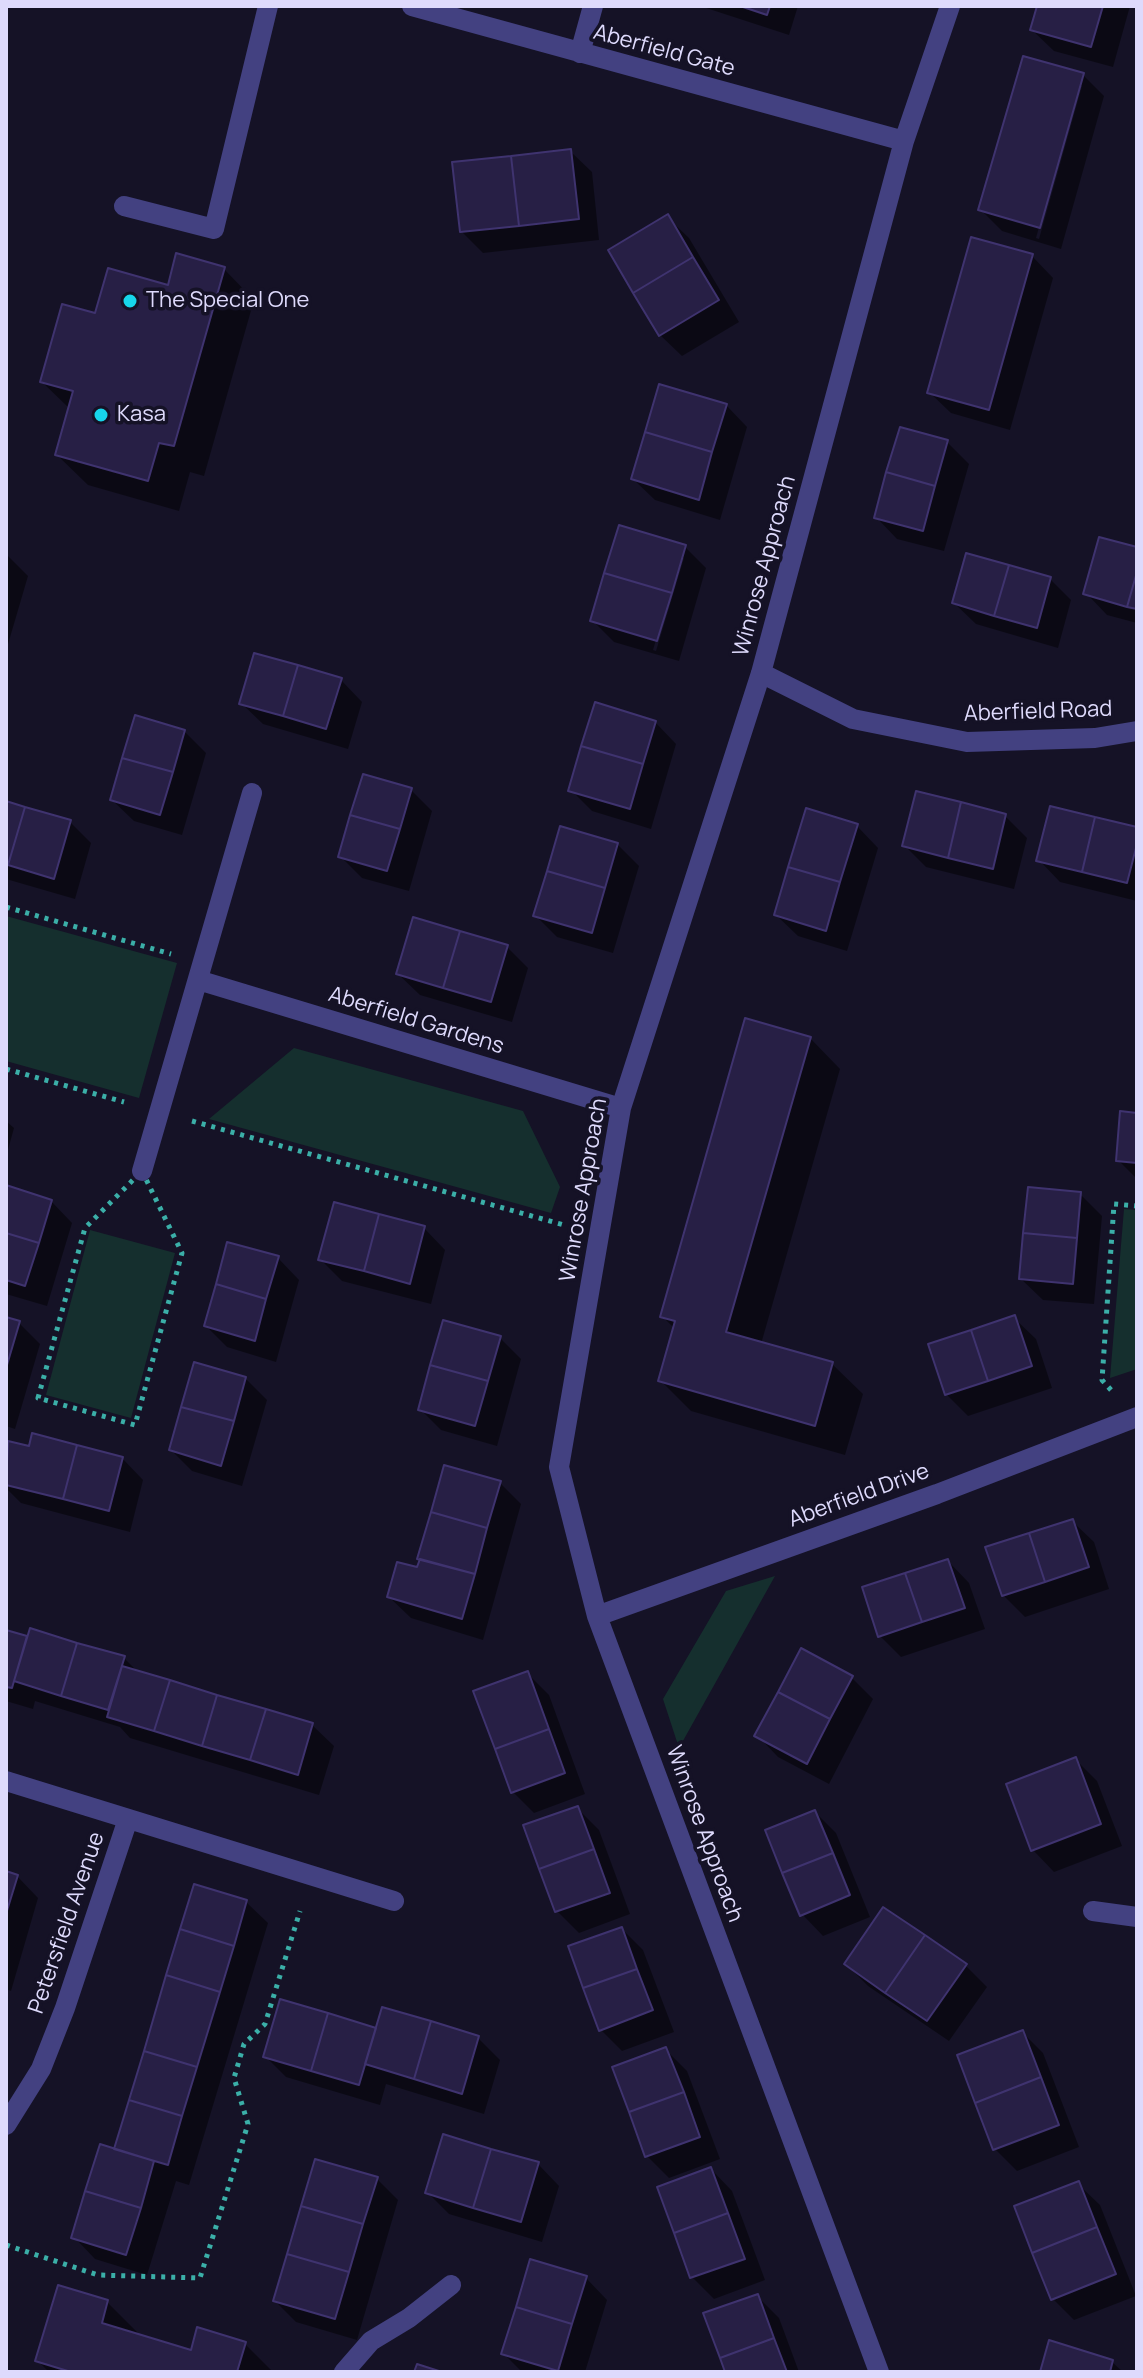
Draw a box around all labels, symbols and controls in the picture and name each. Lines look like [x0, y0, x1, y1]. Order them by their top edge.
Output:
street label: Aberfield Gate [590, 19, 738, 83]
place label: The Special One [146, 288, 309, 314]
marker: The Special One [121, 292, 139, 310]
place label: Kasa [117, 402, 166, 428]
marker: Kasa [92, 406, 110, 424]
street label: Winrose Approach [728, 473, 802, 659]
street label: Aberfield Road [963, 696, 1113, 728]
street label: Aberfield Gardens [325, 982, 507, 1060]
street label: Winrose Approach [555, 1096, 613, 1284]
street label: Aberfield Drive [785, 1458, 933, 1534]
street label: Winrose Approach [660, 1742, 748, 1926]
street label: Petersfield Avenue [24, 1829, 110, 2017]

